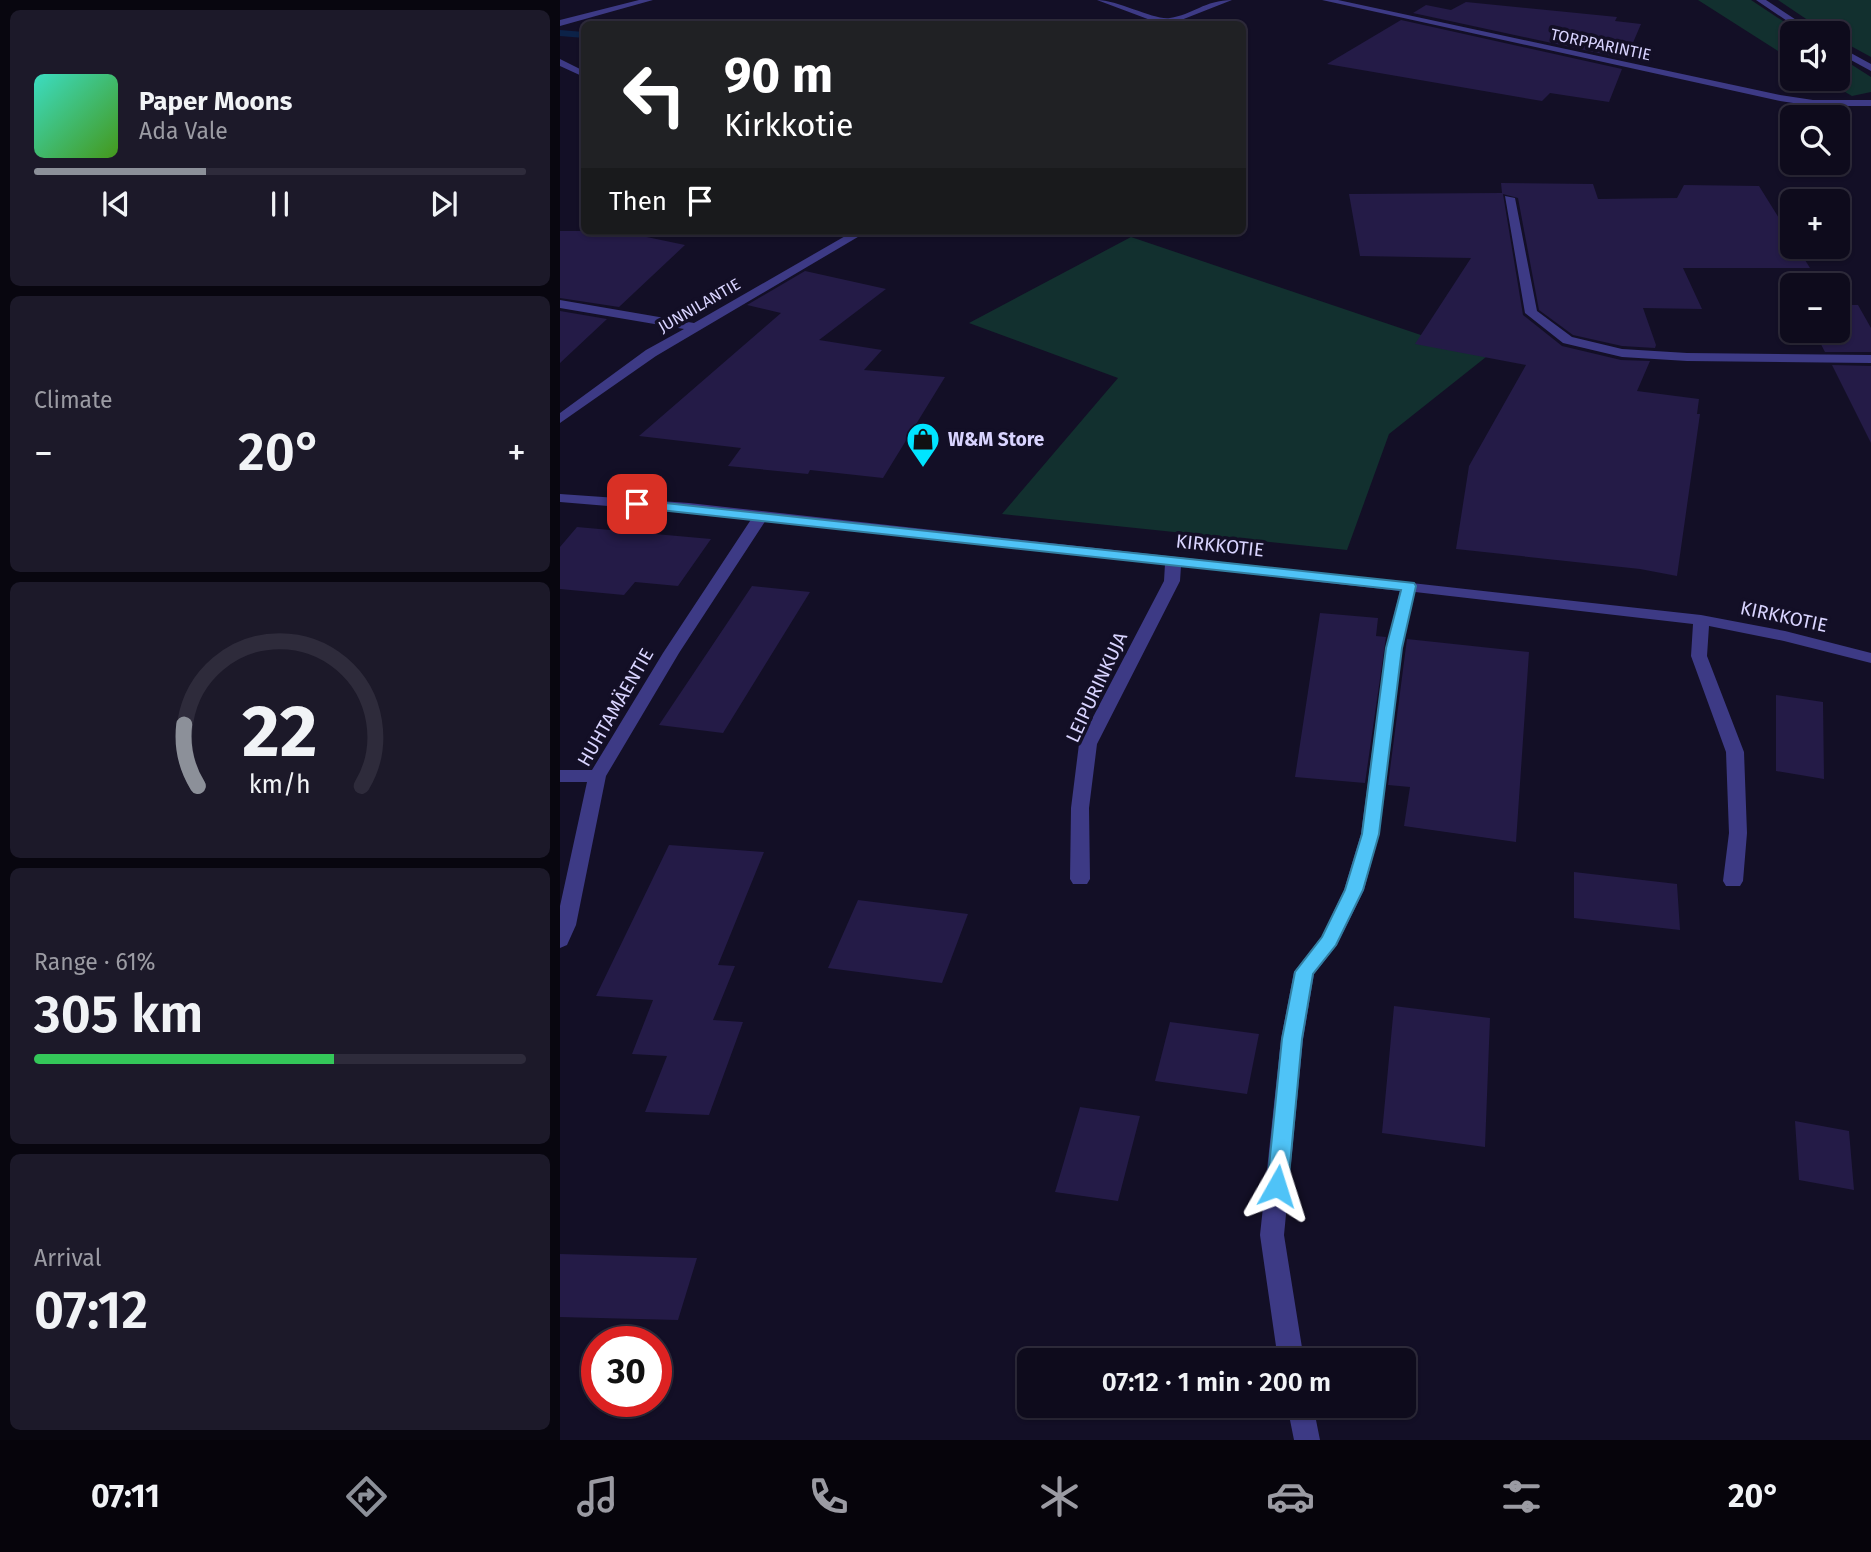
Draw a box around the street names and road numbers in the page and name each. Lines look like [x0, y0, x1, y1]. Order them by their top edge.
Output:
street label: TORPPARINTIE [1549, 25, 1653, 64]
street label: JUNNILANTIE [655, 274, 744, 337]
street label: KIRKKOTIE [1175, 529, 1265, 562]
street label: KIRKKOTIE [1738, 596, 1830, 637]
street label: LEIPURINKUJA [1061, 628, 1132, 746]
street label: HUHTAMÄENTIE [572, 644, 659, 770]

